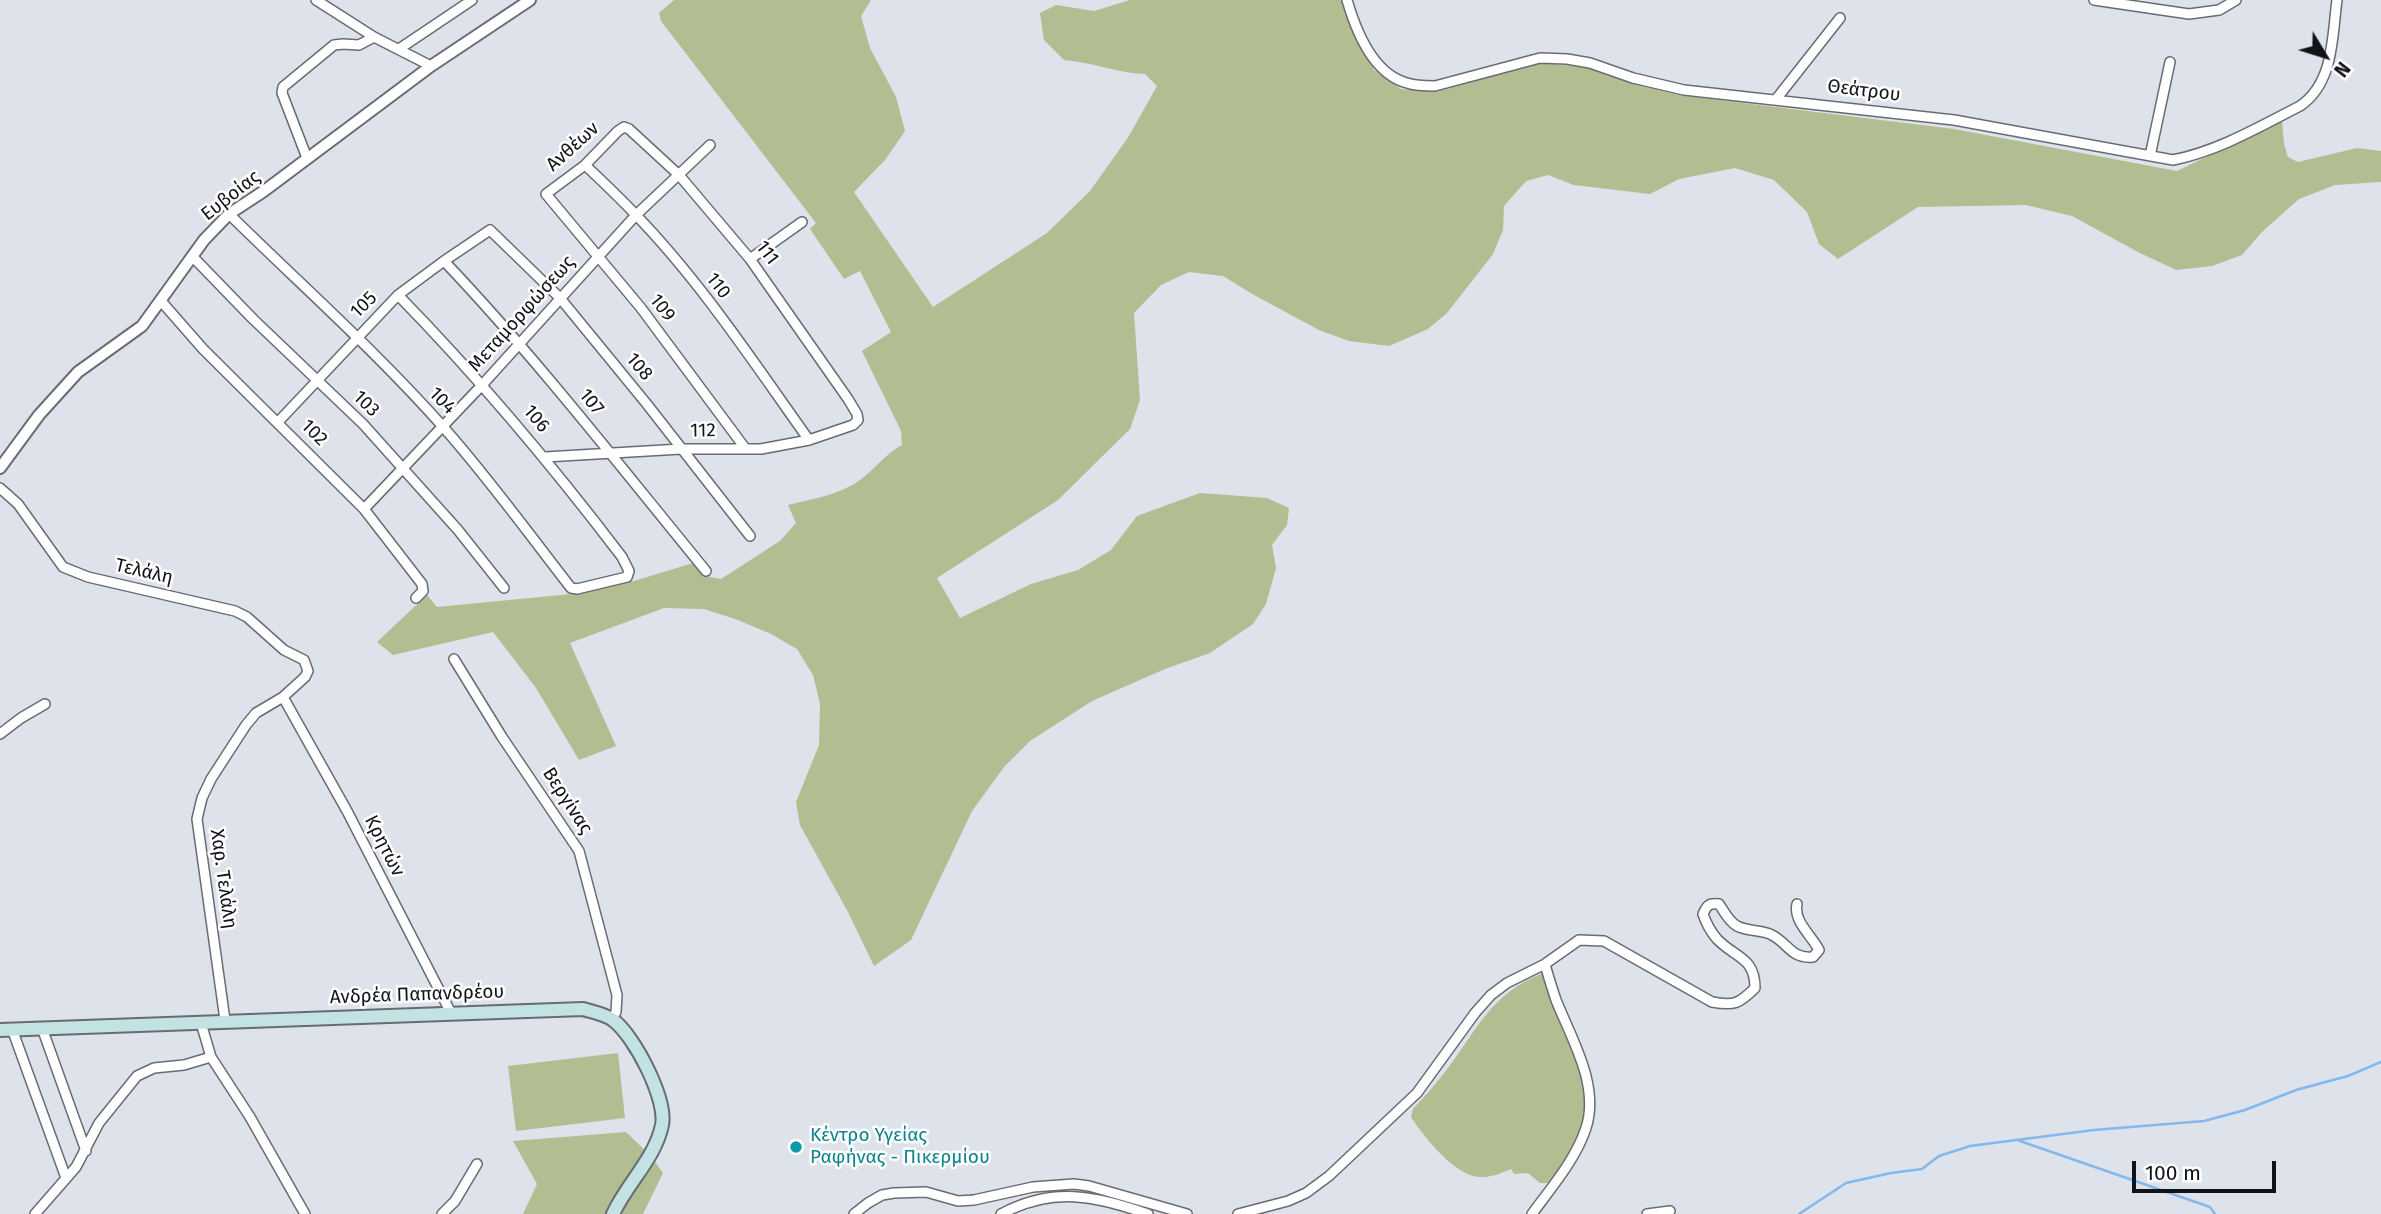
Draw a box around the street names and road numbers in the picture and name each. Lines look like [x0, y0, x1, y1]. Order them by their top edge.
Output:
street label: Θεάτρου [1826, 75, 1902, 107]
street label: Ανθέων [542, 117, 604, 177]
street label: Ευβοίας [197, 166, 265, 226]
street label: 111 [751, 236, 783, 270]
street label: Μεταμορφώσεως [464, 251, 580, 377]
street label: 110 [701, 268, 735, 304]
street label: 105 [346, 287, 382, 323]
street label: 109 [644, 290, 680, 326]
street label: 108 [621, 348, 657, 386]
street label: 104 [424, 383, 460, 419]
street label: 107 [574, 384, 608, 420]
street label: 103 [348, 386, 384, 422]
street label: 106 [518, 401, 554, 437]
street label: 102 [296, 415, 332, 451]
street label: 112 [690, 419, 716, 443]
street label: Τελάλη [113, 554, 175, 590]
street label: Βεργίνας [537, 763, 597, 839]
street label: Κρητών [359, 812, 409, 880]
street label: Χαρ. Τελάλη [205, 828, 241, 930]
street label: Ανδρέα Παπανδρέου [329, 981, 505, 1009]

